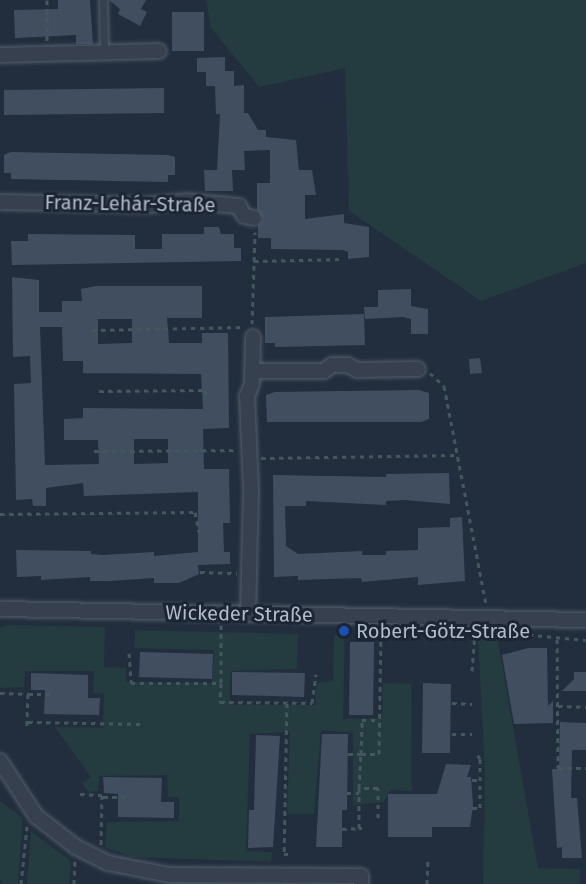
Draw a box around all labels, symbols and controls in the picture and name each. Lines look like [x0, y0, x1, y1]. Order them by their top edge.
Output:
street label: Franz-Lehár-Straße [44, 191, 216, 217]
street label: Wickeder Straße [165, 601, 313, 627]
place label: Robert-Götz-Straße [356, 619, 530, 643]
marker: Robert-Götz-Straße [337, 624, 351, 638]

